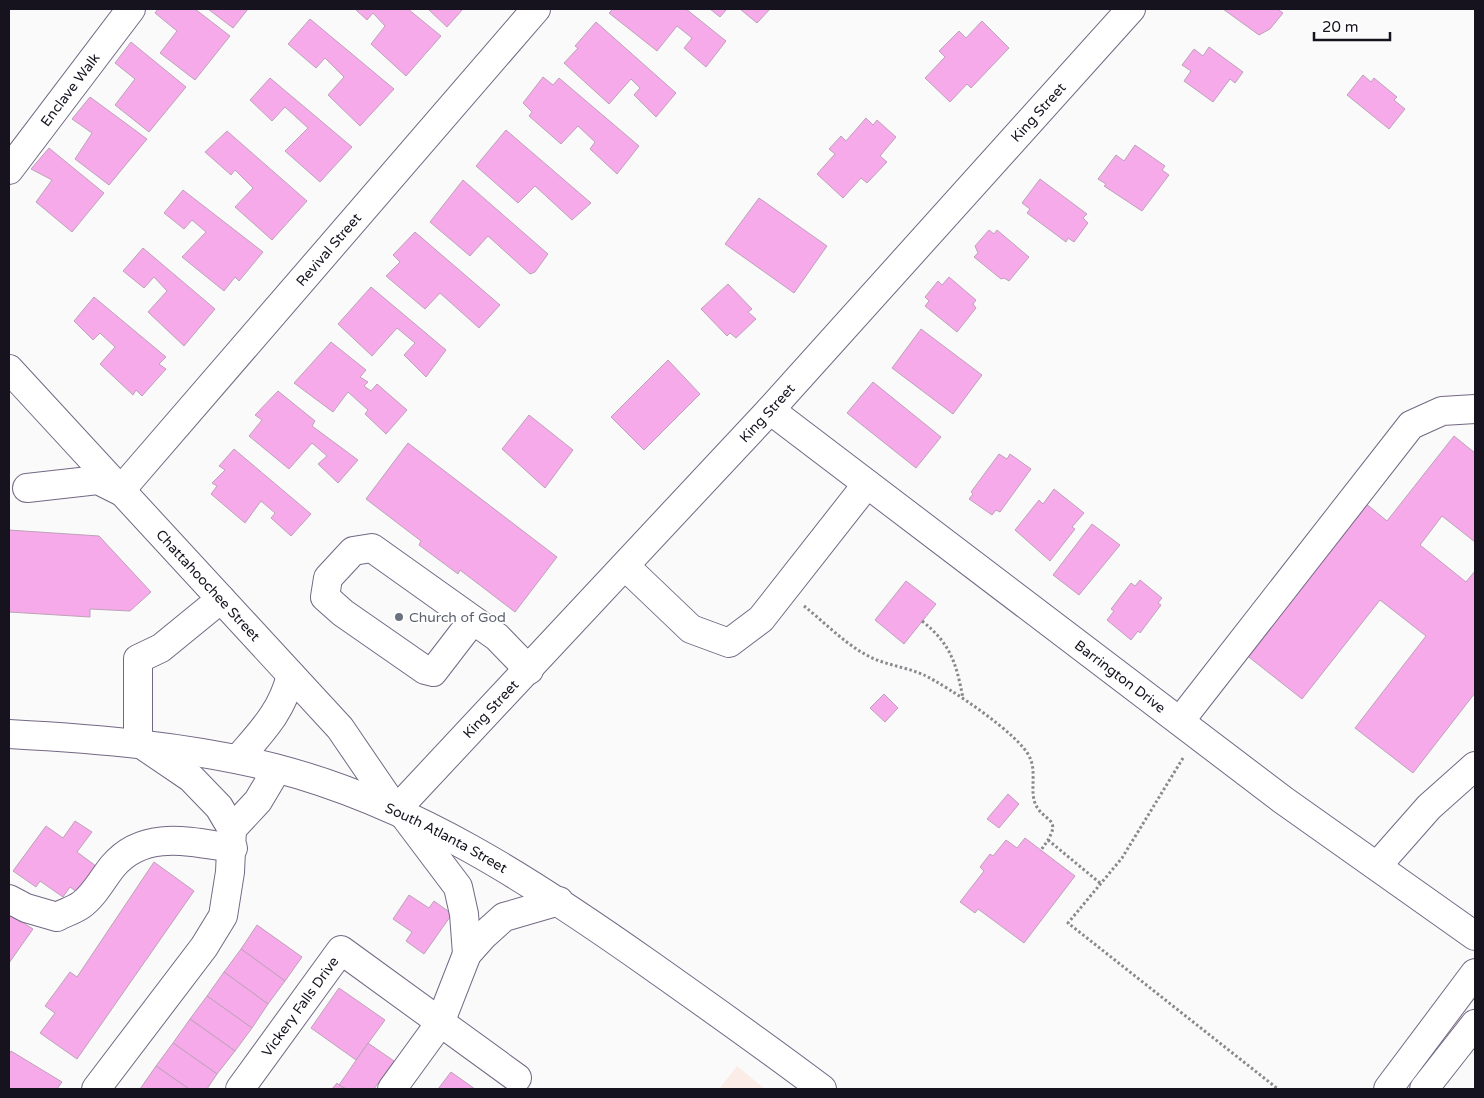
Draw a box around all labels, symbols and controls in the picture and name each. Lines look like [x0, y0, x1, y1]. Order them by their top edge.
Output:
scale bar [1314, 10, 1390, 42]
text: 20 m [1322, 18, 1359, 36]
street label: Enclave Walk [37, 49, 104, 130]
street label: King Street [1007, 79, 1070, 146]
street label: Revival Street [293, 209, 365, 290]
street label: King Street [736, 380, 799, 446]
street label: Chattahoochee Street [152, 526, 264, 645]
place label: Church of God [409, 609, 506, 626]
marker: Church of God [393, 611, 405, 623]
street label: Barrington Drive [1071, 637, 1169, 717]
street label: King Street [459, 676, 523, 742]
street label: South Atlanta Street [382, 799, 511, 877]
street label: Vickery Falls Drive [258, 953, 342, 1060]

